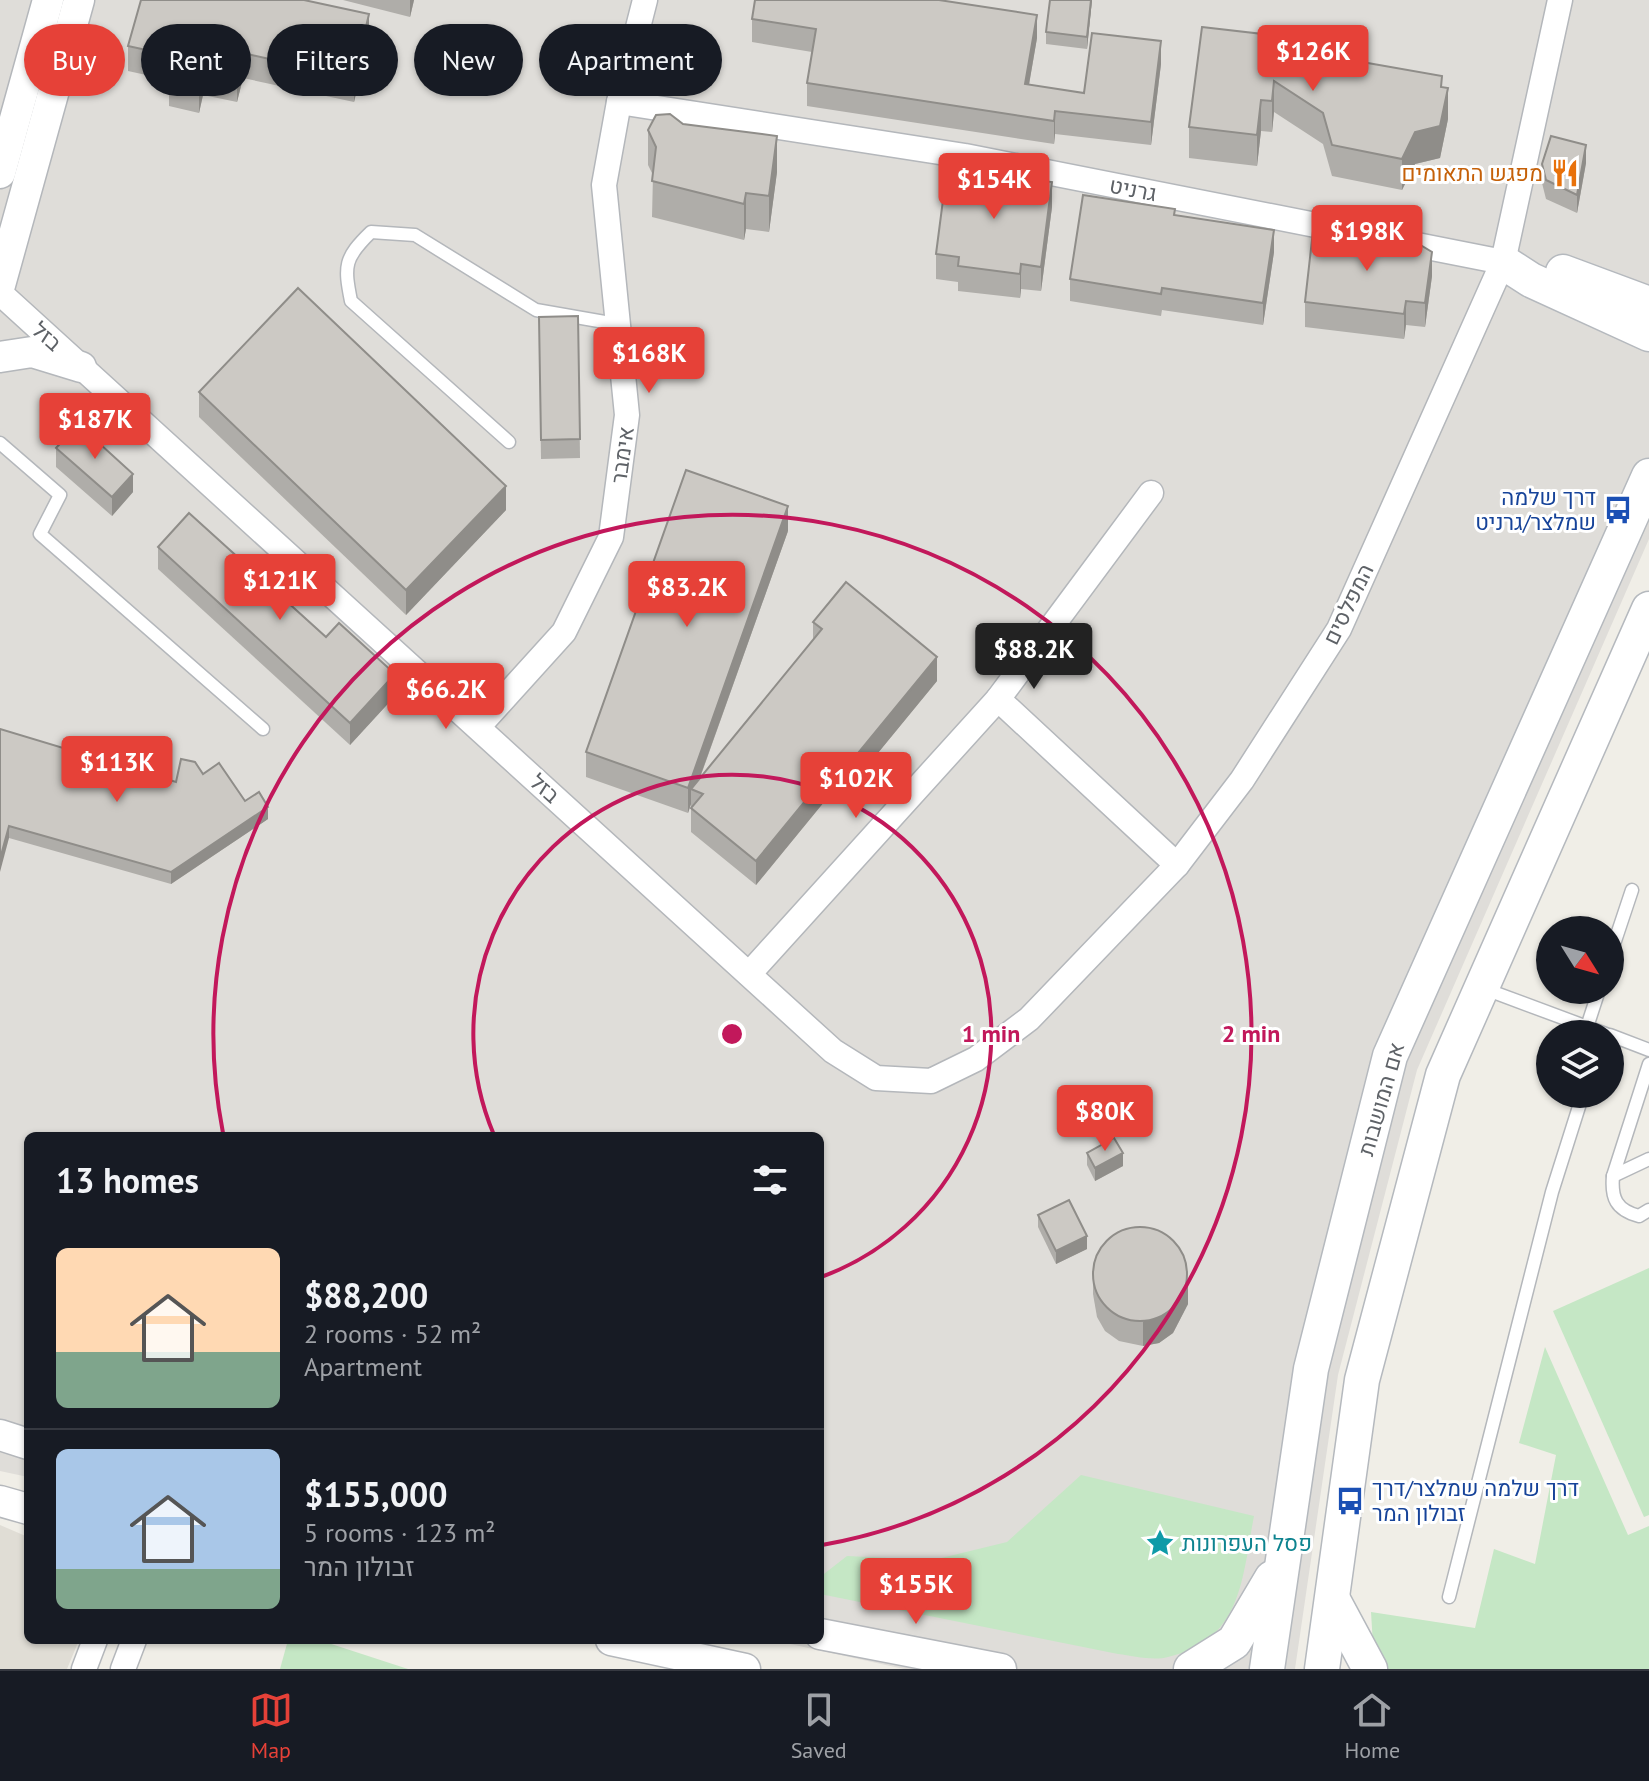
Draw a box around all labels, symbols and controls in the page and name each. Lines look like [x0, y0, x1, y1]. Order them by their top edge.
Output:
chip: Buy [24, 24, 125, 96]
chip: Rent [141, 24, 251, 96]
chip: Filters [267, 24, 398, 96]
chip: New [414, 24, 523, 96]
chip: Apartment [539, 24, 722, 96]
pin: $126K [1257, 25, 1369, 93]
text: $126K [1275, 34, 1351, 67]
pin: $154K [938, 153, 1050, 221]
restaurant icon: מפגש התאומים [1550, 158, 1580, 188]
place label: מפגש התאומים [1402, 159, 1543, 187]
text: $154K [956, 162, 1032, 195]
street label: גרניט [1107, 171, 1159, 207]
pin: $198K [1311, 205, 1423, 273]
text: $198K [1329, 214, 1405, 247]
street label: בזל [26, 315, 68, 357]
pin: $168K [593, 327, 705, 395]
text: $168K [611, 336, 687, 369]
pin: $187K [39, 393, 151, 461]
text: $187K [57, 402, 133, 435]
street label: אימבר [604, 425, 640, 485]
place label: דרך שלמה שמלצר/גרניט [1475, 483, 1596, 536]
bus stop icon: דרך שלמה שמלצר/גרניט [1603, 495, 1633, 525]
pin: $121K [224, 554, 336, 622]
street label: המפלסים [1316, 559, 1380, 649]
pin: $83.2K [622, 561, 752, 629]
text: $121K [242, 563, 318, 596]
text: $83.2K [646, 570, 728, 603]
pin: $88.2K [969, 623, 1099, 691]
text: $88.2K [993, 632, 1075, 665]
pin: $66.2K [381, 663, 511, 731]
text: $66.2K [405, 672, 487, 705]
pin: $113K [61, 736, 173, 804]
text: $113K [79, 745, 155, 778]
pin: $102K [800, 752, 912, 820]
text: $102K [818, 761, 894, 794]
street label: בזל [524, 767, 566, 809]
north arrow [1536, 916, 1624, 1004]
map controls [1536, 916, 1624, 1108]
text: 1 min [962, 1018, 1020, 1049]
text: 2 min [1222, 1018, 1280, 1049]
centre of rings [718, 1020, 746, 1048]
button: layers [1536, 1020, 1624, 1108]
street label: אם המושבות [1351, 1039, 1411, 1159]
pin: $80K [1058, 1085, 1152, 1153]
text: $80K [1075, 1094, 1135, 1127]
text: 13 homes [56, 1158, 199, 1202]
icon: filters [748, 1158, 792, 1202]
text: $88,200 [304, 1273, 428, 1317]
icon: home [120, 1280, 216, 1376]
text: 2 rooms · 52 m² [304, 1317, 481, 1350]
text: Apartment [304, 1350, 422, 1383]
text: $155,000 [304, 1472, 448, 1516]
place label: דרך שלמה שמלצר/דרך זבולון המר [1372, 1474, 1579, 1527]
icon: home [120, 1481, 216, 1577]
bus stop icon: דרך שלמה שמלצר/דרך זבולון המר [1335, 1486, 1365, 1516]
text: 5 rooms · 123 m² [304, 1516, 496, 1549]
place icon: פסל העפרונות [1145, 1528, 1175, 1558]
place label: פסל העפרונות [1182, 1529, 1312, 1557]
text: זבולון המר [304, 1550, 415, 1583]
pin: $155K [860, 1558, 972, 1626]
text: $155K [878, 1567, 954, 1600]
tab: Map [249, 1688, 293, 1764]
tab: Saved [791, 1688, 847, 1764]
tab: Home [1344, 1688, 1400, 1764]

